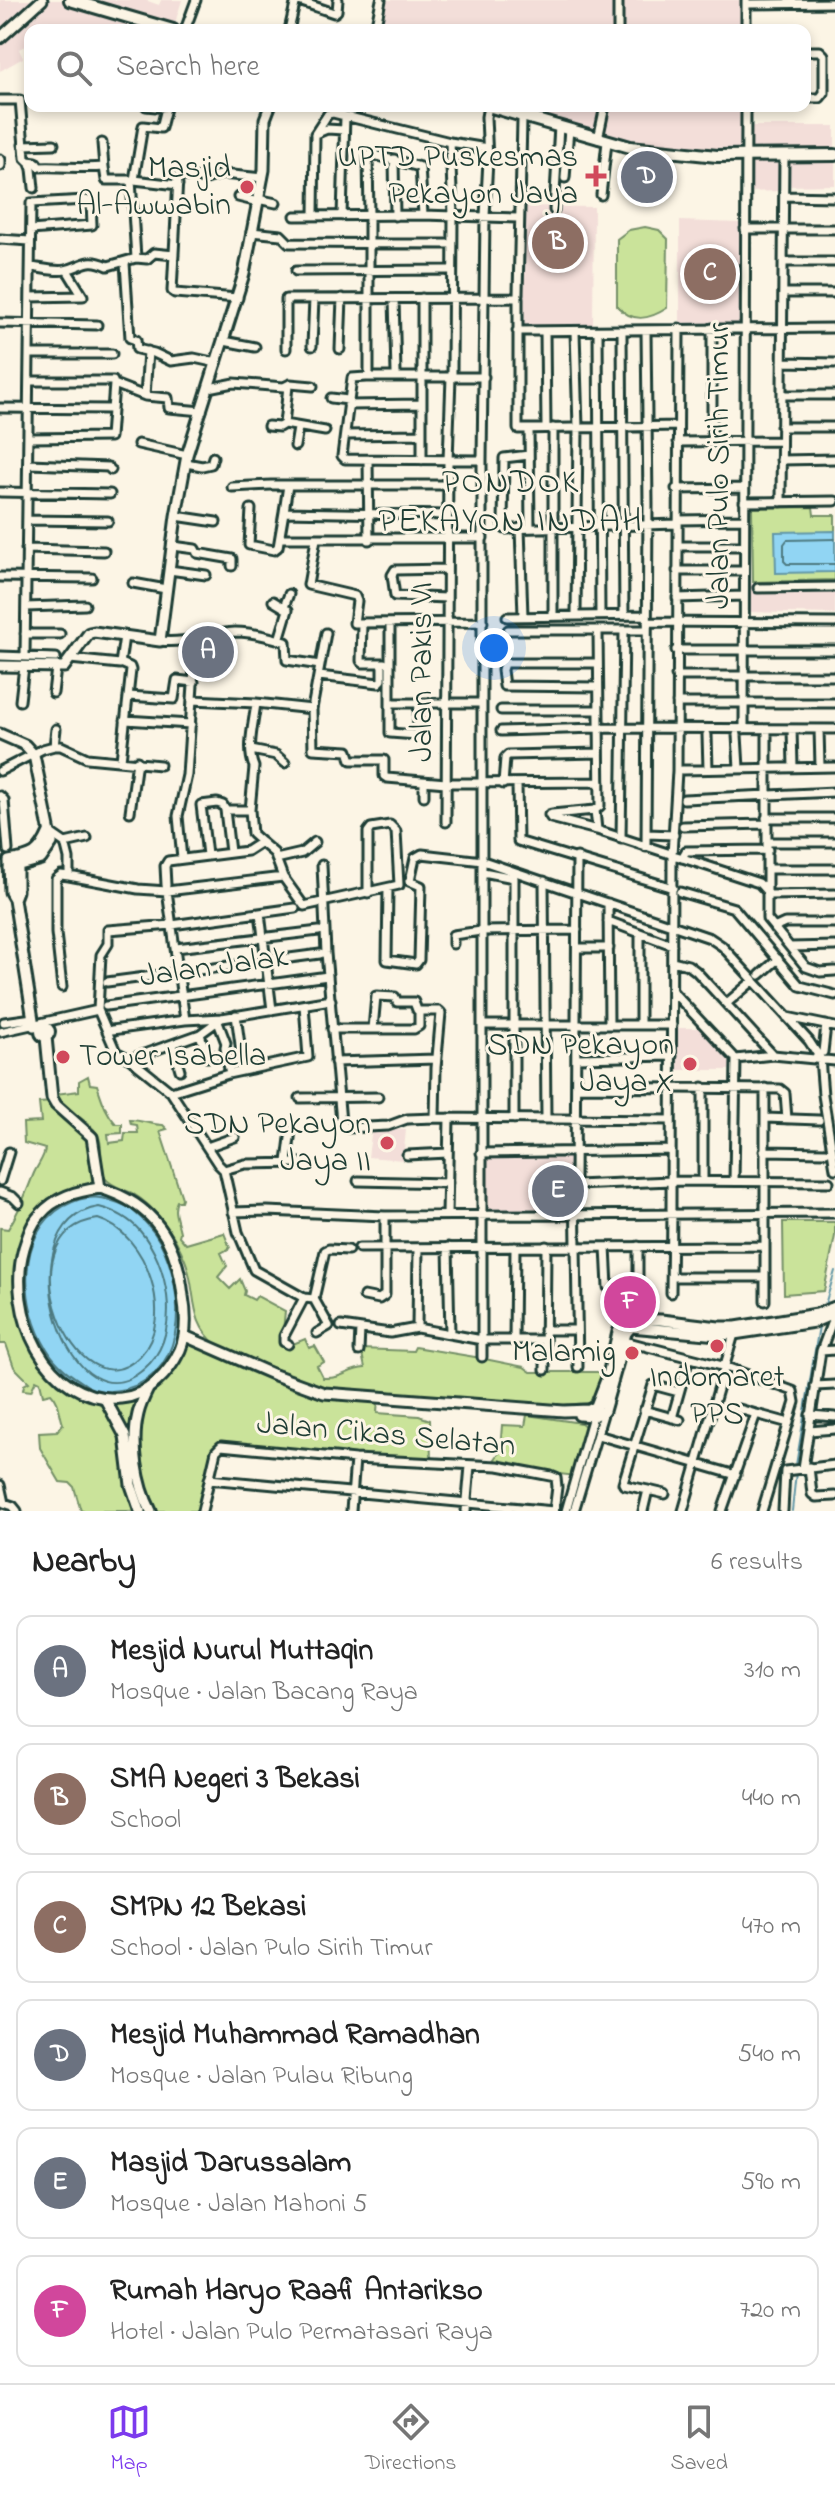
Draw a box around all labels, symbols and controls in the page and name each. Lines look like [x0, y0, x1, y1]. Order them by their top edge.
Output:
search box [24, 24, 811, 112]
icon: search [52, 46, 96, 90]
text: Search here [116, 46, 260, 90]
place label: UPTD Puskesmas Pekayon Jaya [337, 135, 578, 219]
place label: Masjid Al-Awwabin [77, 146, 231, 230]
pin: D [621, 147, 673, 207]
marker: UPTD Puskesmas Pekayon Jaya [585, 165, 607, 187]
marker: Masjid Al-Awwabin [238, 178, 256, 196]
pin: B [532, 213, 584, 273]
pin: C [684, 244, 736, 304]
street label: Jalan Pulo Sirih Timur [697, 323, 744, 609]
district label: PONDOK PEKAYON INDAH [378, 459, 644, 548]
street label: Jalan Pakis VI [400, 582, 447, 762]
pin: A [182, 622, 234, 682]
your location [474, 628, 514, 668]
street label: Jalan Jalak [137, 934, 292, 1002]
place label: SDN Pekayon Jaya X [487, 1023, 674, 1107]
place label: Tower Isabella [79, 1034, 266, 1081]
marker: Tower Isabella [54, 1048, 72, 1066]
marker: SDN Pekayon Jaya X [681, 1055, 699, 1073]
place label: SDN Pekayon Jaya II [184, 1102, 371, 1186]
marker: SDN Pekayon Jaya II [378, 1134, 396, 1152]
pin: E [532, 1161, 584, 1221]
pin: F [604, 1272, 656, 1332]
place label: Malamig [512, 1330, 616, 1377]
marker: Indomaret PPS [708, 1337, 726, 1355]
marker: Malamig [623, 1344, 641, 1362]
place label: Indomaret PPS [649, 1355, 785, 1439]
street label: Jalan Cikas Selatan [255, 1401, 517, 1471]
text: Nearby [32, 1538, 136, 1588]
text: 6 results [711, 1544, 803, 1582]
text: Mesjid Nurul Muttaqin [110, 1630, 373, 1674]
text: A [52, 1652, 68, 1690]
text: 310 m [744, 1652, 801, 1690]
text: Mosque · Jalan Bacang Raya [110, 1674, 418, 1712]
text: SMA Negeri 3 Bekasi [110, 1758, 360, 1802]
text: B [51, 1780, 69, 1818]
text: 440 m [742, 1780, 801, 1818]
text: School [110, 1802, 181, 1840]
text: SMPN 12 Bekasi [110, 1886, 306, 1930]
text: C [53, 1908, 67, 1946]
text: 470 m [742, 1908, 801, 1946]
text: School · Jalan Pulo Sirih Timur [110, 1930, 432, 1968]
text: Mesjid Muhammad Ramadhan [110, 2014, 480, 2058]
text: D [50, 2036, 70, 2074]
text: 540 m [738, 2036, 801, 2074]
text: Mosque · Jalan Pulau Ribung [110, 2058, 413, 2096]
text: Masjid Darussalam [110, 2142, 351, 2186]
text: E [52, 2164, 68, 2202]
text: 590 m [740, 2164, 801, 2202]
text: Mosque · Jalan Mahoni 5 [110, 2186, 367, 2224]
text: Rumah Haryo Raafi Antarikso [110, 2270, 483, 2314]
text: F [52, 2292, 68, 2330]
text: 720 m [739, 2292, 801, 2330]
text: Hotel · Jalan Pulo Permatasari Raya [110, 2314, 493, 2352]
tab: Map [107, 2400, 151, 2480]
tab: Directions [365, 2400, 456, 2480]
tab: Saved [671, 2400, 728, 2480]

